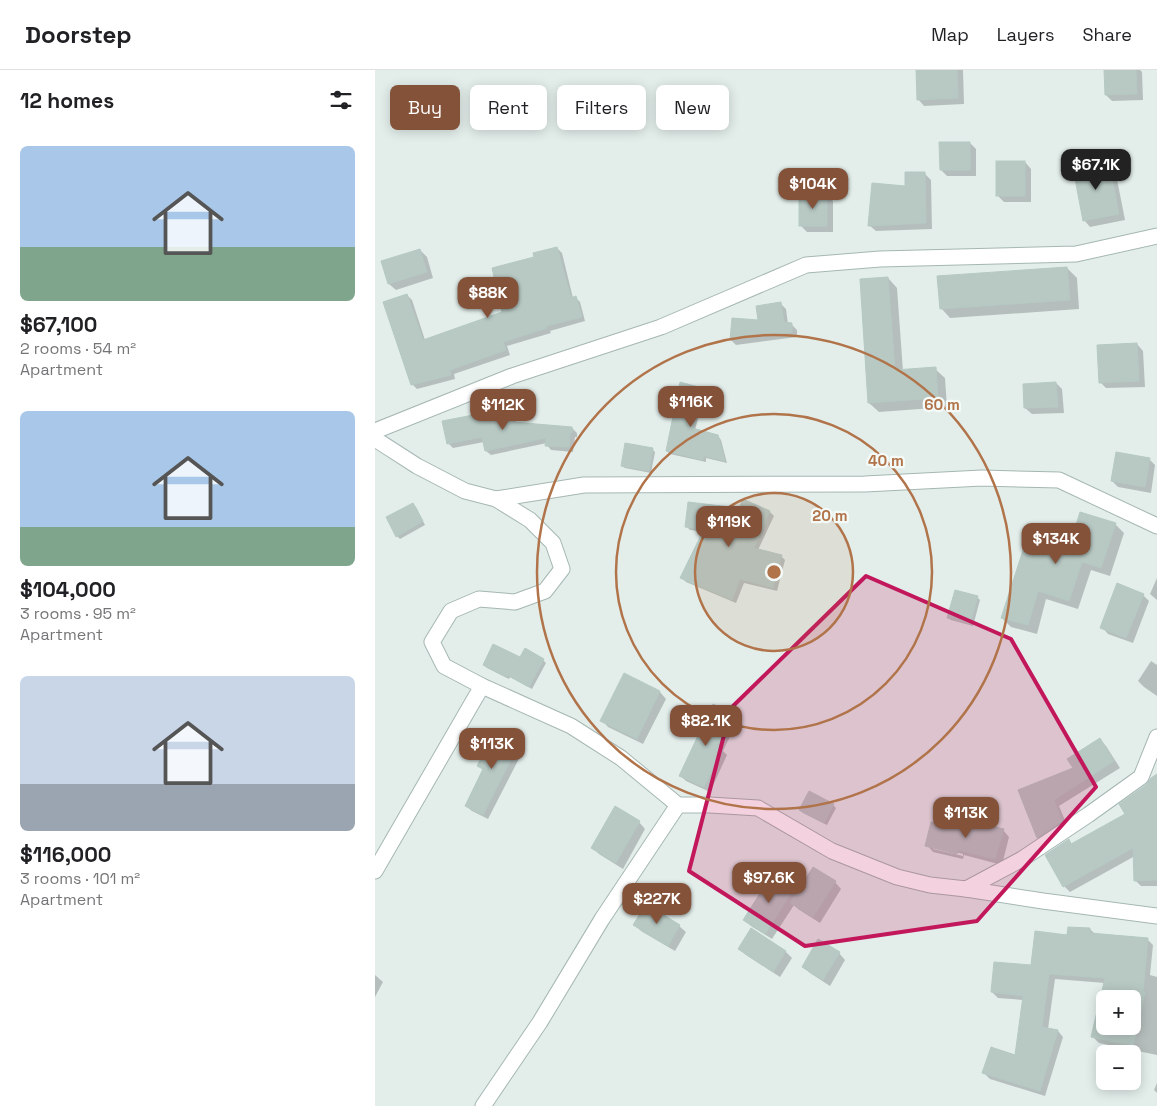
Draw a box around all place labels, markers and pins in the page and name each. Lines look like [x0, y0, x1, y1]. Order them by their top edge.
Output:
pin: $67.1K [1055, 148, 1137, 191]
pin: $104K [778, 168, 848, 210]
pin: $88K [458, 276, 518, 319]
pin: $116K [656, 386, 726, 428]
pin: $112K [468, 388, 538, 431]
pin: $119K [694, 506, 764, 548]
pin: $134K [1021, 522, 1091, 565]
centre of rings [765, 563, 783, 581]
pin: $82.1K [665, 704, 747, 747]
pin: $113K [457, 728, 527, 770]
pin: $113K [931, 796, 1001, 839]
pin: $97.6K [728, 862, 810, 904]
pin: $227K [622, 882, 692, 925]

